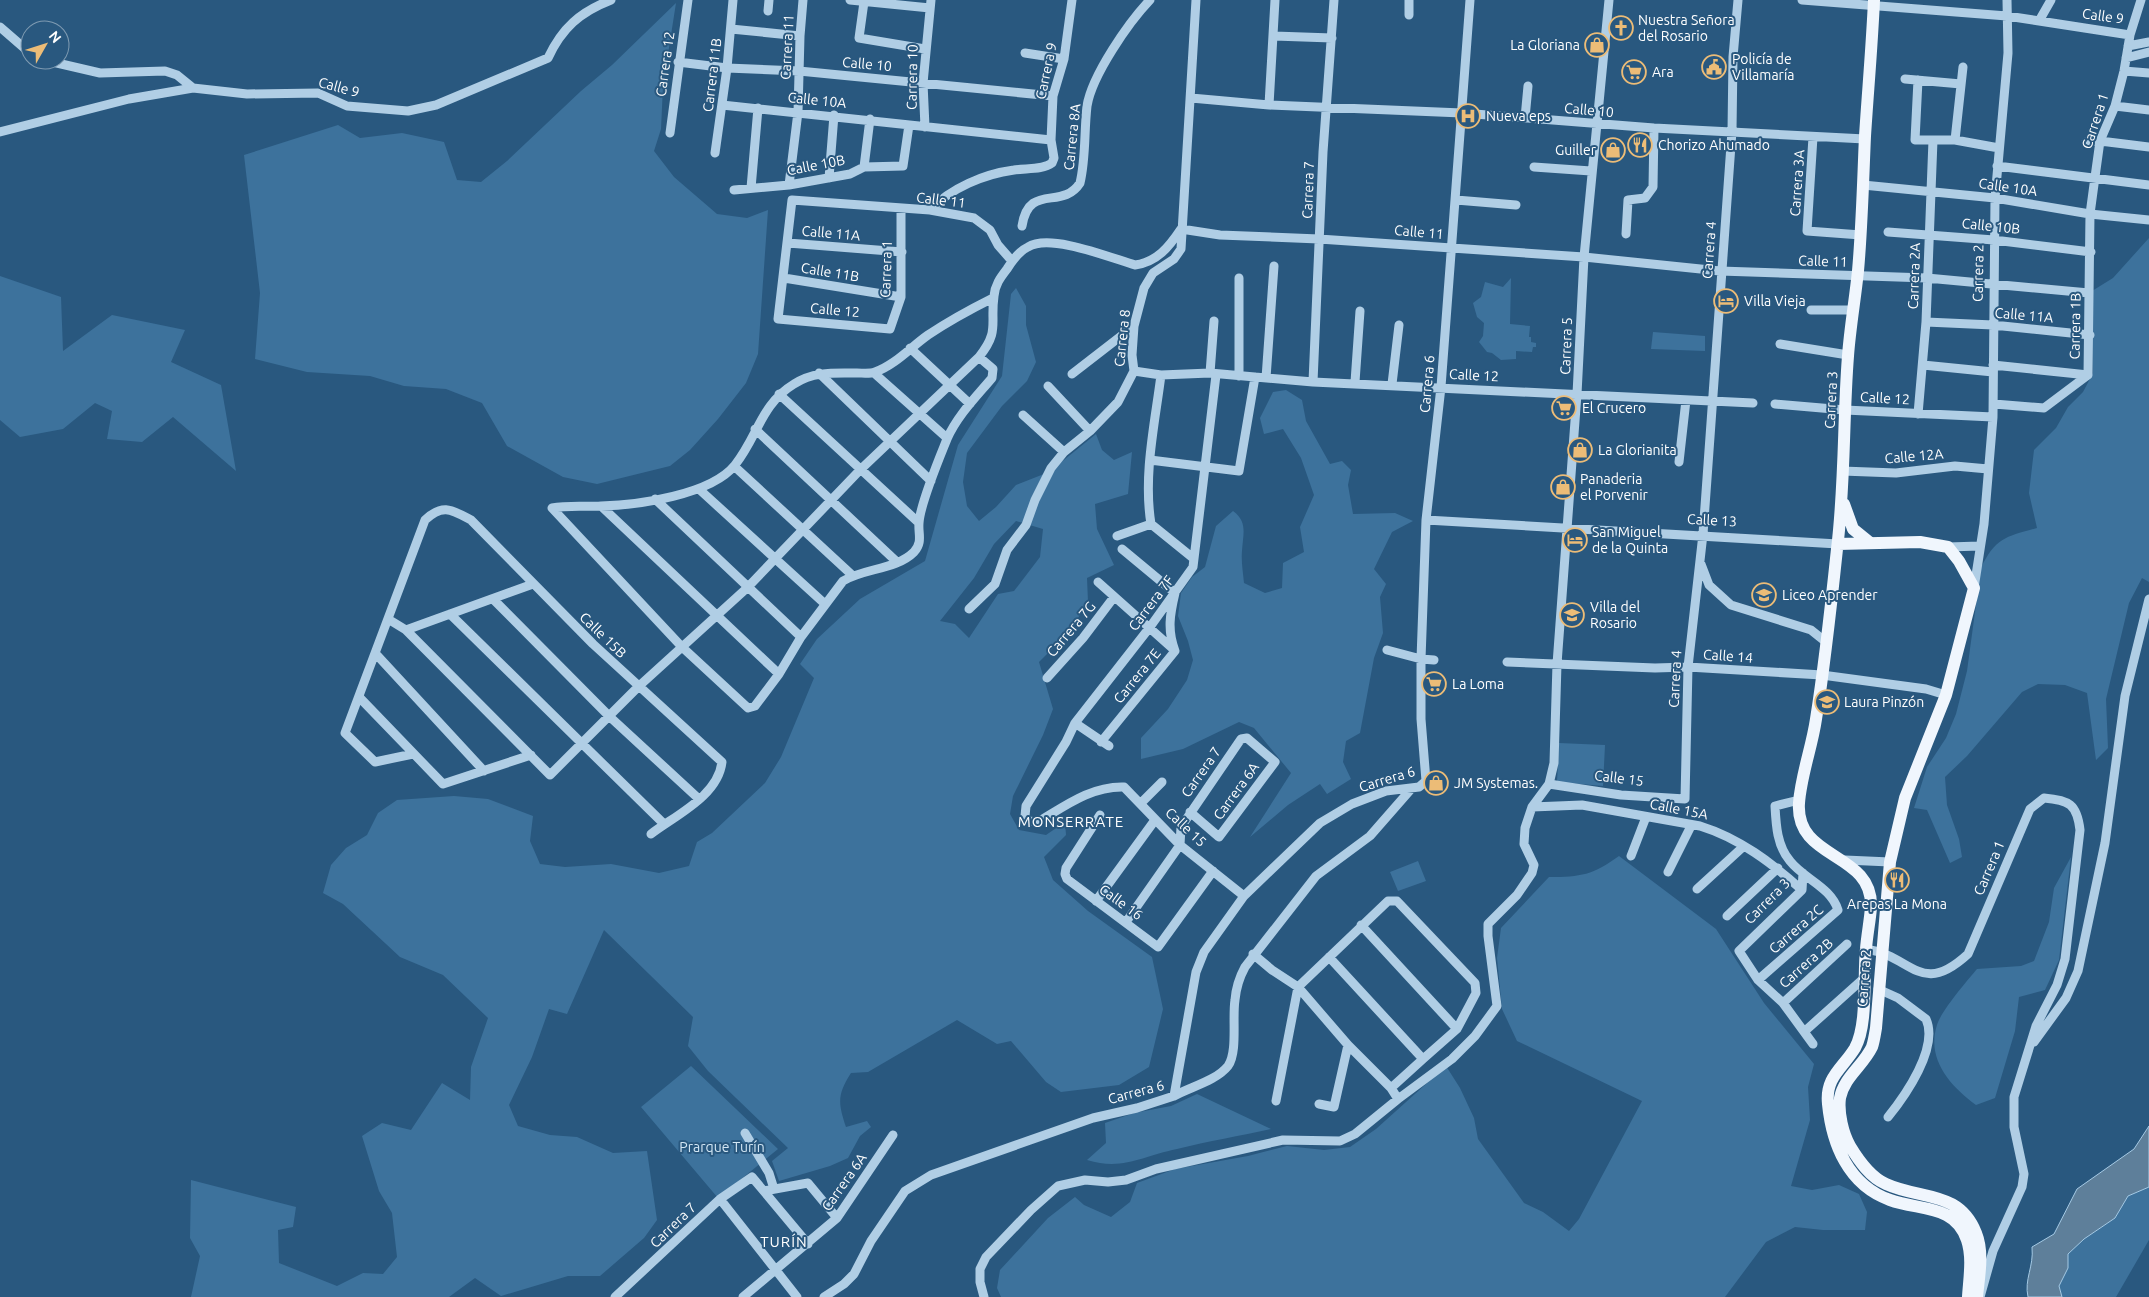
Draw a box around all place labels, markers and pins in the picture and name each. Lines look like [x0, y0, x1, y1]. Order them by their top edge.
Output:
place label: Nuestra Señora del Rosario [1638, 12, 1735, 44]
church icon: Nuestra Señora del Rosario [1608, 15, 1634, 41]
shop icon: La Gloriana [1584, 32, 1610, 58]
place label: La Gloriana [1510, 37, 1580, 53]
place label: Policía de Villamaría [1732, 51, 1794, 83]
public building icon: Policía de Villamaría [1701, 54, 1727, 80]
supermarket icon: Ara [1621, 59, 1647, 85]
place label: Ara [1652, 64, 1674, 80]
hospital icon: Nueva eps [1455, 103, 1481, 129]
place label: Nueva eps [1486, 108, 1551, 124]
restaurant icon: Chorizo Ahumado [1627, 132, 1653, 158]
shop icon: Guiller [1600, 137, 1626, 163]
place label: Chorizo Ahumado [1658, 137, 1770, 153]
place label: Guiller [1555, 142, 1597, 158]
hotel icon: Villa Vieja [1713, 288, 1739, 314]
place label: Villa Vieja [1744, 293, 1806, 309]
supermarket icon: El Crucero [1551, 395, 1577, 421]
place label: El Crucero [1582, 400, 1646, 416]
shop icon: La Glorianita [1567, 437, 1593, 463]
place label: La Glorianita [1598, 442, 1677, 458]
place label: Panaderia el Porvenir [1580, 471, 1649, 503]
shop icon: Panaderia el Porvenir [1550, 474, 1576, 500]
place label: San Miguel de la Quinta [1592, 524, 1668, 556]
hotel icon: San Miguel de la Quinta [1562, 527, 1588, 553]
school or university icon: Liceo Aprender [1751, 582, 1777, 608]
place label: Liceo Aprender [1782, 587, 1878, 603]
place label: Villa del Rosario [1590, 599, 1640, 631]
school or university icon: Villa del Rosario [1559, 602, 1585, 628]
supermarket icon: La Loma [1421, 671, 1447, 697]
place label: La Loma [1452, 676, 1504, 692]
school or university icon: Laura Pinzón [1814, 689, 1840, 715]
place label: Laura Pinzón [1844, 694, 1924, 710]
shop icon: JM Systemas. [1423, 770, 1449, 796]
place label: JM Systemas. [1454, 775, 1538, 791]
restaurant icon: Arepas La Mona [1884, 867, 1910, 893]
place label: Arepas La Mona [1847, 896, 1947, 912]

